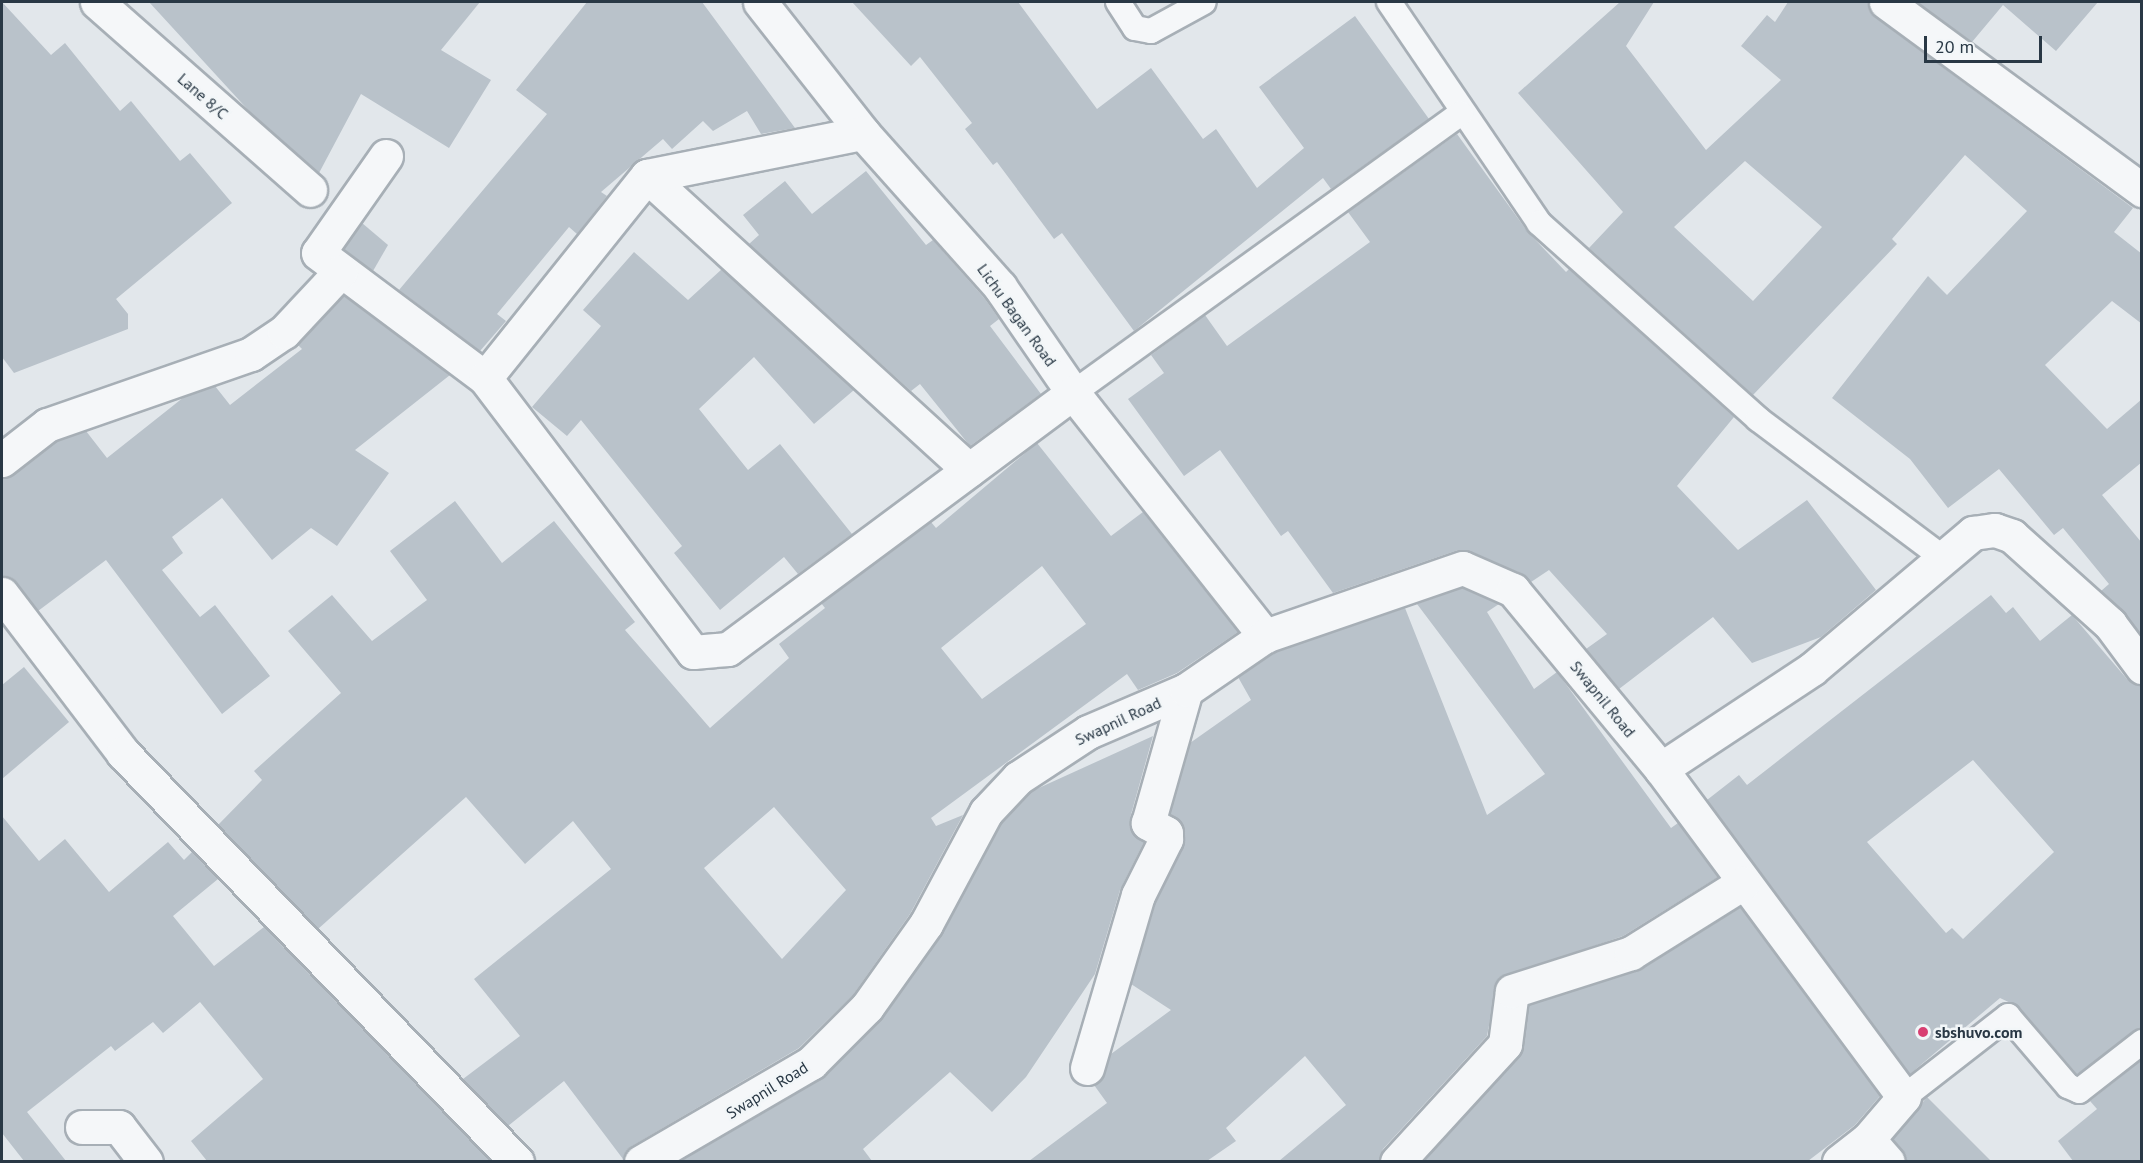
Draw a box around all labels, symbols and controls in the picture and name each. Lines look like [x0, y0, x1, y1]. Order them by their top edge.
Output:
scale bar [1927, 24, 2046, 62]
text: 20 m [1935, 35, 1974, 58]
street label: Lane 8/C [174, 69, 232, 123]
street label: Lichu Bagan Road [973, 260, 1061, 370]
street label: Swapnil Road [1566, 657, 1640, 741]
street label: Swapnil Road [1072, 693, 1164, 749]
place label: sbshuvo.com [1935, 1022, 2022, 1042]
marker: sbshuvo.com [1916, 1025, 1930, 1039]
street label: Swapnil Road [723, 1057, 811, 1123]

